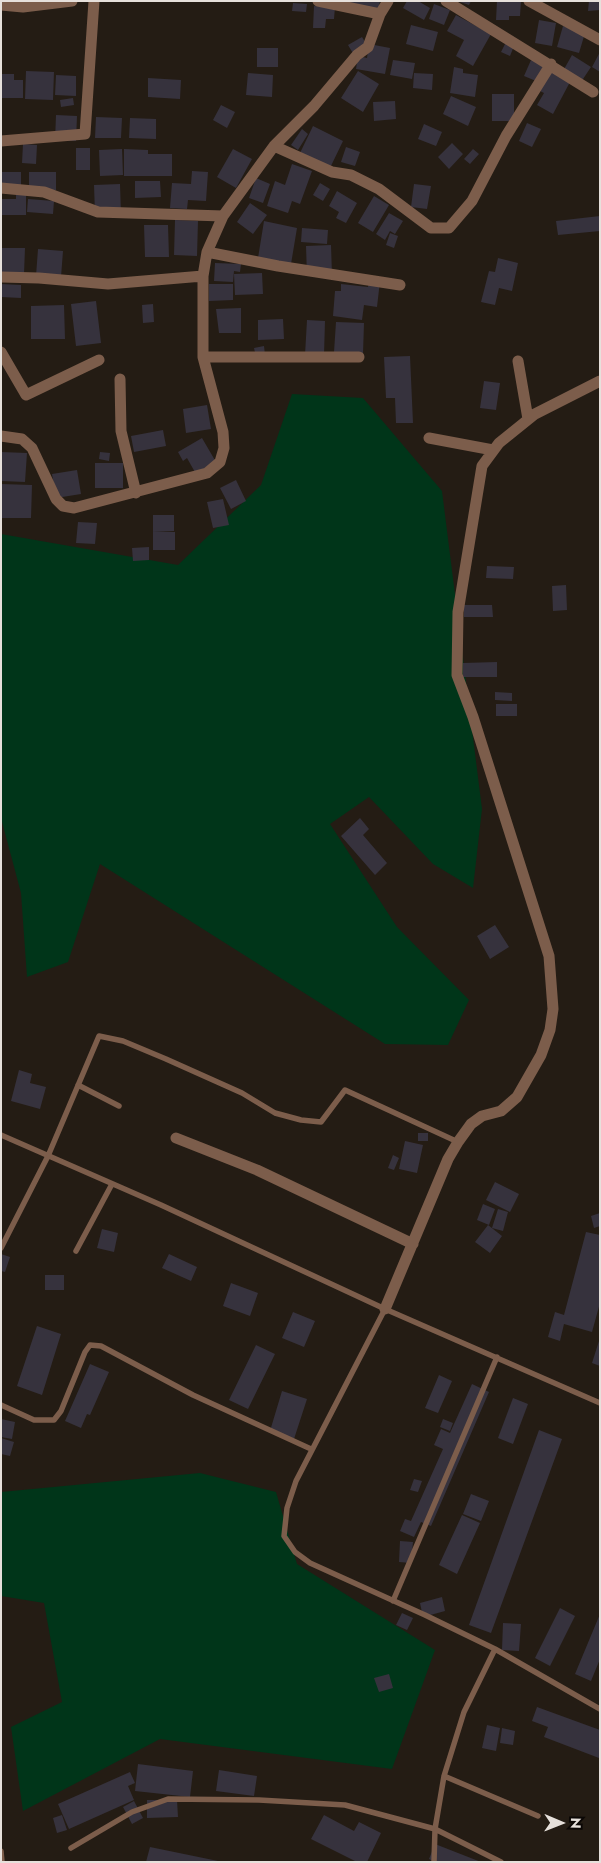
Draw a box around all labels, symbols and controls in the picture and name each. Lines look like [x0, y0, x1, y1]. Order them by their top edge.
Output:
north arrow [536, 1798, 586, 1848]
text: N [566, 1818, 586, 1829]

